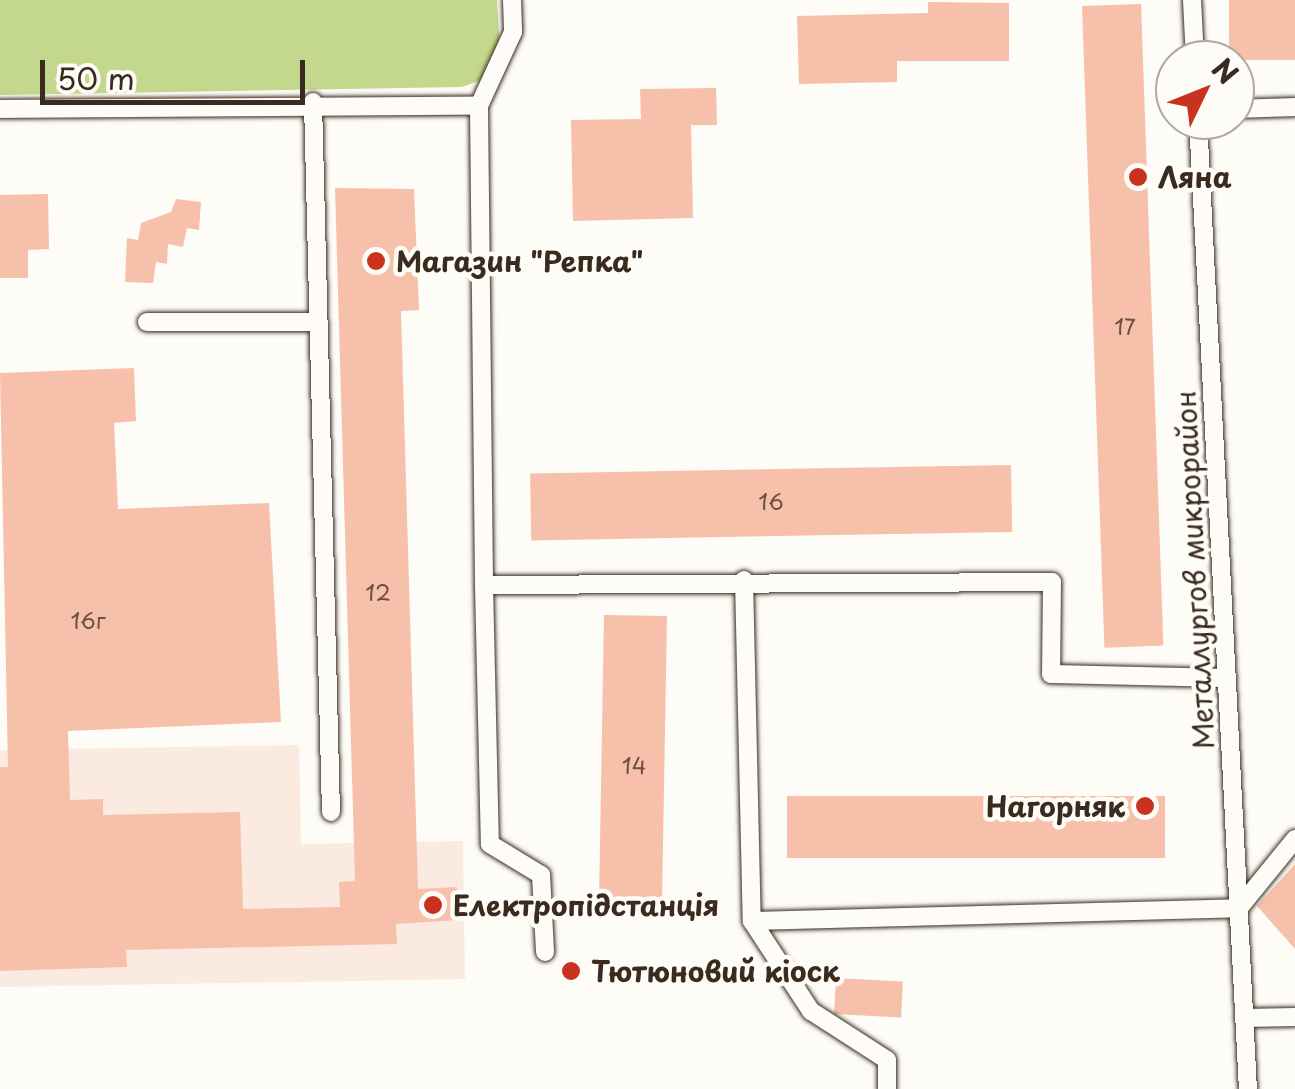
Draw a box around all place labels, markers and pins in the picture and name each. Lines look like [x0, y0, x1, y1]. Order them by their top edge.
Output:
place label: Ляна [1158, 160, 1232, 194]
marker: Ляна [1127, 166, 1149, 188]
place label: Магазин "Репка" [396, 244, 644, 278]
marker: Магазин "Репка" [365, 250, 387, 272]
place label: Нагорняк [986, 789, 1125, 823]
marker: Нагорняк [1134, 795, 1156, 817]
place label: Електропідстанція [453, 888, 719, 922]
marker: Електропідстанція [422, 894, 444, 916]
place label: Тютюновий кіоск [591, 954, 841, 988]
marker: Тютюновий кіоск [560, 960, 582, 982]

